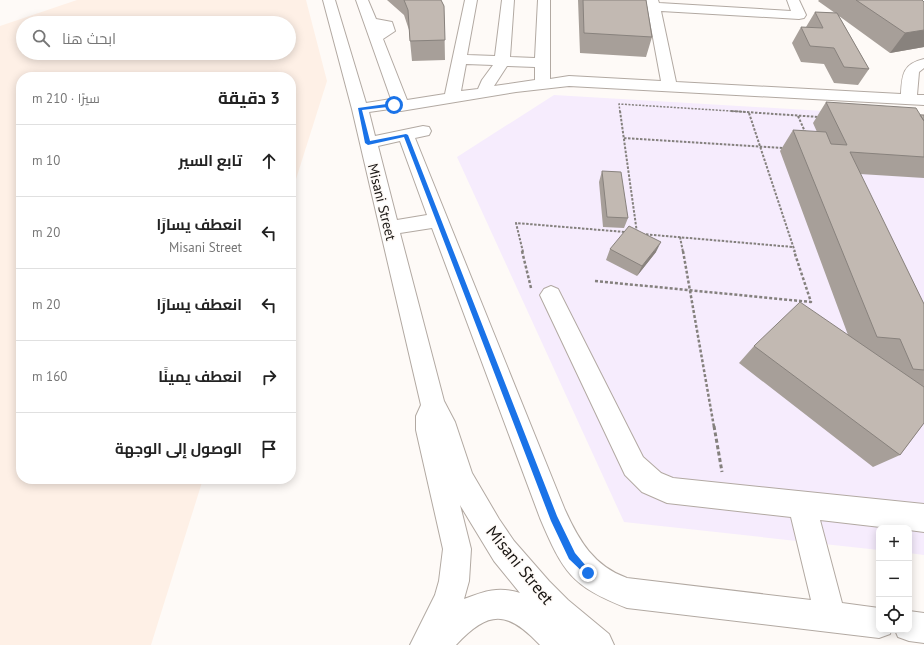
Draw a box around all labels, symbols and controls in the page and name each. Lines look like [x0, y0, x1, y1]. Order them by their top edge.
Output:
search box [16, 16, 296, 60]
icon: search [30, 27, 52, 49]
text: ابحث هنا [62, 29, 116, 48]
text: 3 دقيقة [218, 87, 280, 109]
text: سيرًا · 210 m [32, 90, 100, 107]
route start [385, 96, 403, 114]
icon: ahead [258, 150, 280, 172]
text: تابع السير [179, 151, 242, 170]
text: 10 m [32, 152, 60, 169]
street label: Misani Street [364, 162, 400, 243]
text: انعطف يسارًا [156, 215, 242, 234]
icon: left [258, 222, 280, 244]
text: 20 m [32, 224, 60, 241]
text: Misani Street [169, 239, 242, 256]
icon: left [258, 294, 280, 316]
text: انعطف يسارًا [156, 295, 242, 314]
text: 20 m [32, 296, 60, 313]
icon: right [258, 366, 280, 388]
text: انعطف يمينًا [158, 367, 242, 386]
text: 160 m [32, 368, 67, 385]
icon: arrive [258, 438, 280, 460]
text: الوصول إلى الوجهة [115, 439, 242, 458]
street label: Misani Street [481, 521, 559, 609]
map controls [876, 525, 912, 633]
button: + [876, 525, 912, 561]
button: − [876, 561, 912, 597]
route end [579, 564, 597, 582]
button: locate [876, 597, 912, 633]

